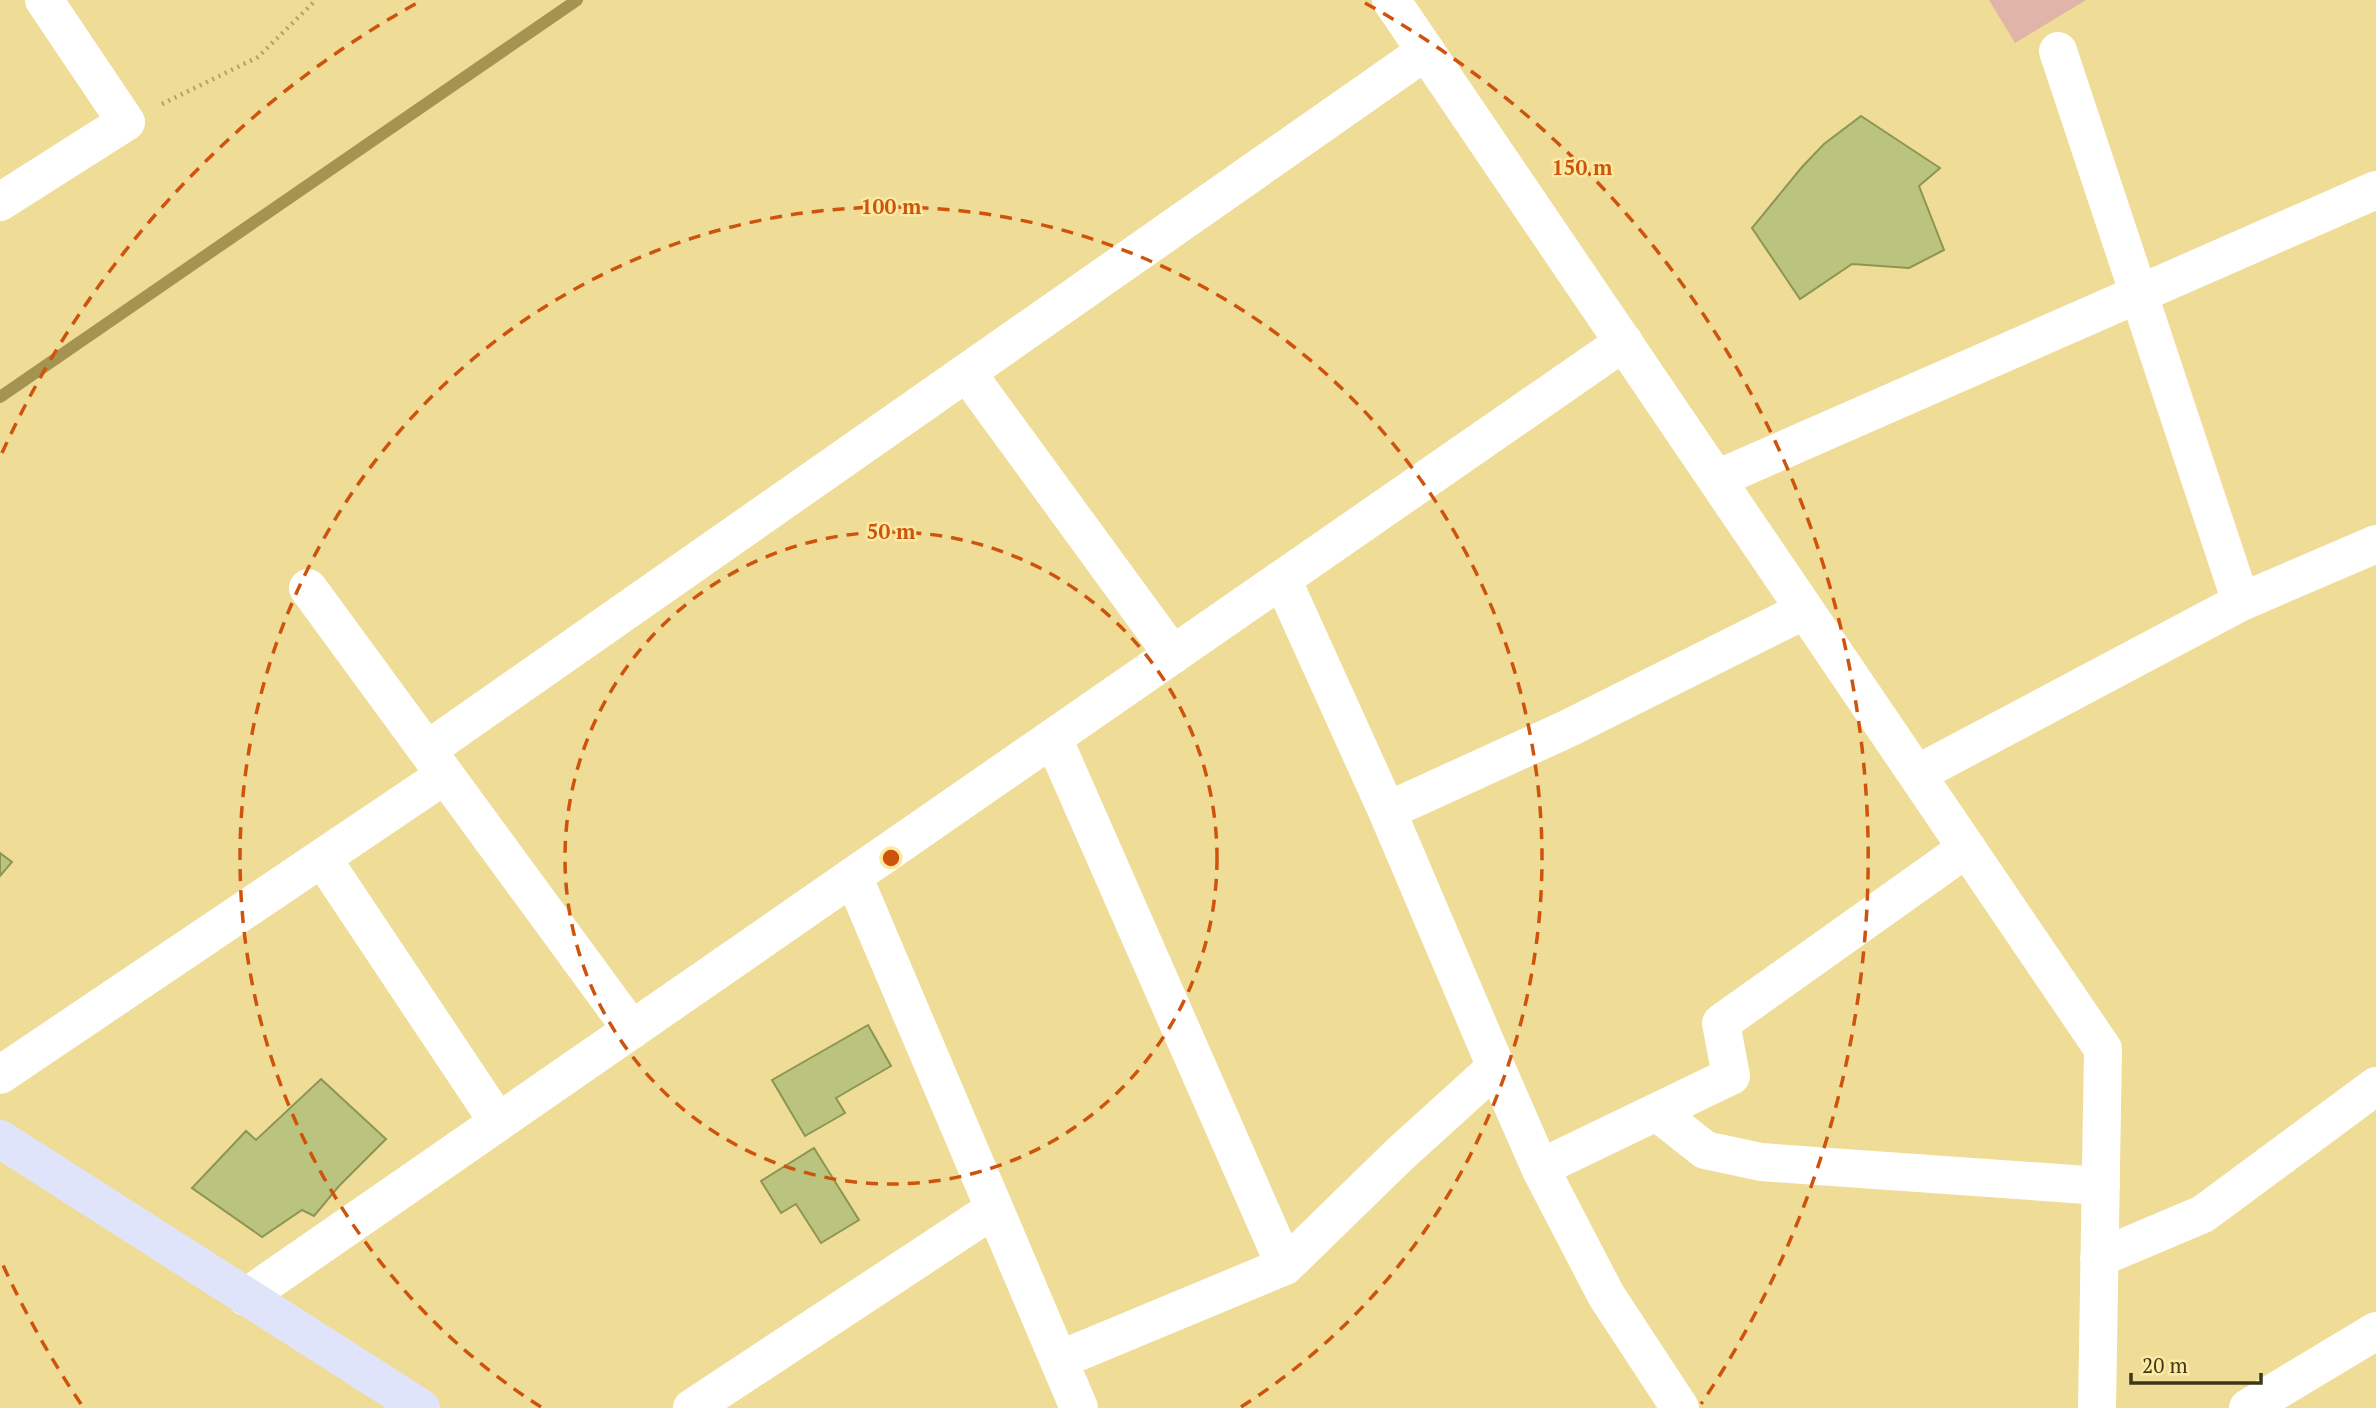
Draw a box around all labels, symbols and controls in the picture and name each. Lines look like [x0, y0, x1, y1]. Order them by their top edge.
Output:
text: 150 m [1552, 153, 1613, 181]
text: 100 m [861, 192, 922, 220]
text: 50 m [867, 517, 916, 545]
centre of rings [879, 846, 903, 870]
scale bar [2131, 1342, 2260, 1386]
text: 20 m [2142, 1351, 2188, 1379]

